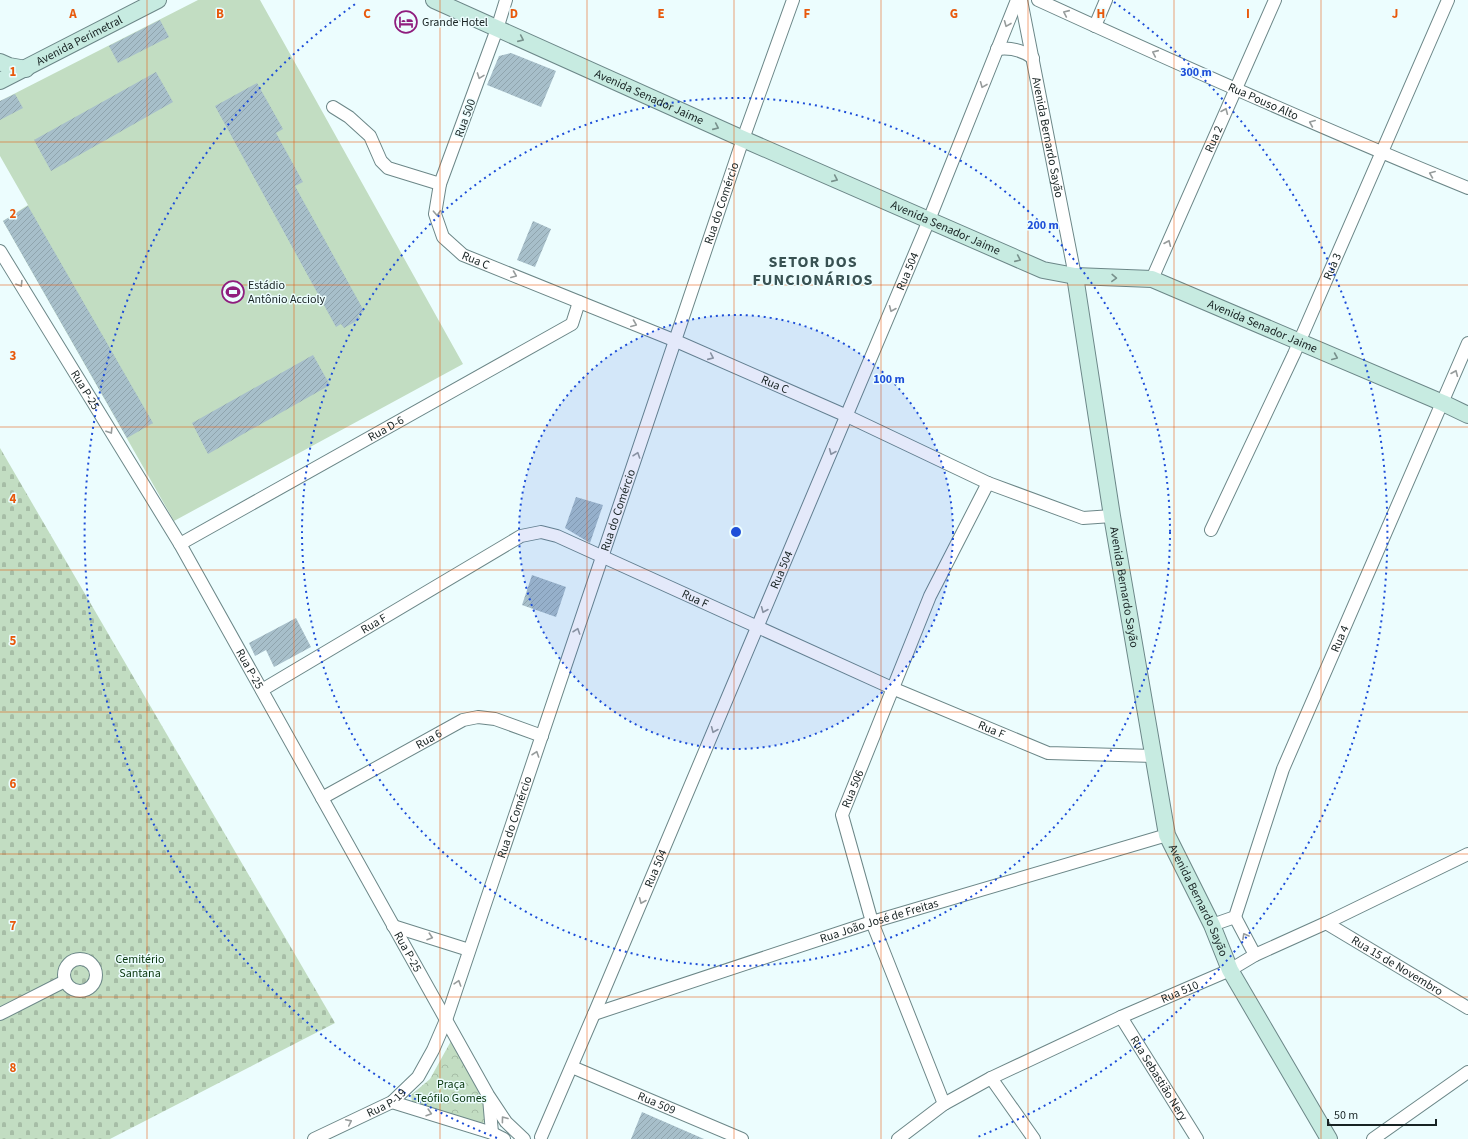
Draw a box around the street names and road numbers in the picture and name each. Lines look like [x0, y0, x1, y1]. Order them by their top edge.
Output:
street label: Avenida Perimetral [34, 12, 124, 70]
street label: Avenida Senador Jaime [592, 65, 706, 129]
street label: Avenida Bernardo Sayão [1027, 76, 1067, 199]
street label: Rua Pouso Alto [1225, 79, 1301, 125]
street label: Rua 500 [451, 97, 480, 140]
street label: Rua 2 [1201, 123, 1228, 155]
street label: Rua do Comércio [700, 160, 744, 247]
street label: Avenida Senador Jaime [888, 197, 1003, 259]
street label: Rua C [459, 247, 492, 274]
street label: Rua 504 [892, 250, 923, 293]
street label: Rua 3 [1319, 251, 1346, 283]
street label: Avenida Senador Jaime [1205, 296, 1320, 358]
street label: Rua P-25 [66, 367, 104, 413]
street label: Rua C [758, 371, 791, 398]
street label: Rua D-6 [365, 412, 407, 446]
street label: Rua do Comércio [597, 467, 640, 554]
street label: Avenida Bernardo Sayão [1105, 525, 1143, 649]
street label: Rua 504 [766, 548, 797, 592]
street label: Rua F [679, 586, 711, 613]
street label: Rua F [358, 610, 390, 638]
street label: Rua 4 [1327, 623, 1353, 655]
street label: Rua P-25 [231, 646, 268, 693]
street label: Rua F [975, 717, 1008, 743]
street label: Rua 6 [413, 725, 445, 754]
street label: Rua 506 [838, 767, 868, 811]
street label: Rua do Comércio [493, 774, 537, 861]
street label: Avenida Bernardo Sayão [1164, 841, 1232, 959]
street label: Rua 504 [640, 847, 671, 890]
street label: Rua João José de Freitas [818, 895, 940, 948]
street label: Rua P-25 [389, 929, 426, 975]
street label: Rua 15 de Novembro [1348, 932, 1446, 1000]
street label: Rua 510 [1158, 976, 1202, 1008]
street label: Rua Sebastião Nery [1126, 1033, 1192, 1125]
street label: Rua P-19 [364, 1085, 410, 1122]
street label: Rua 509 [635, 1088, 678, 1119]

